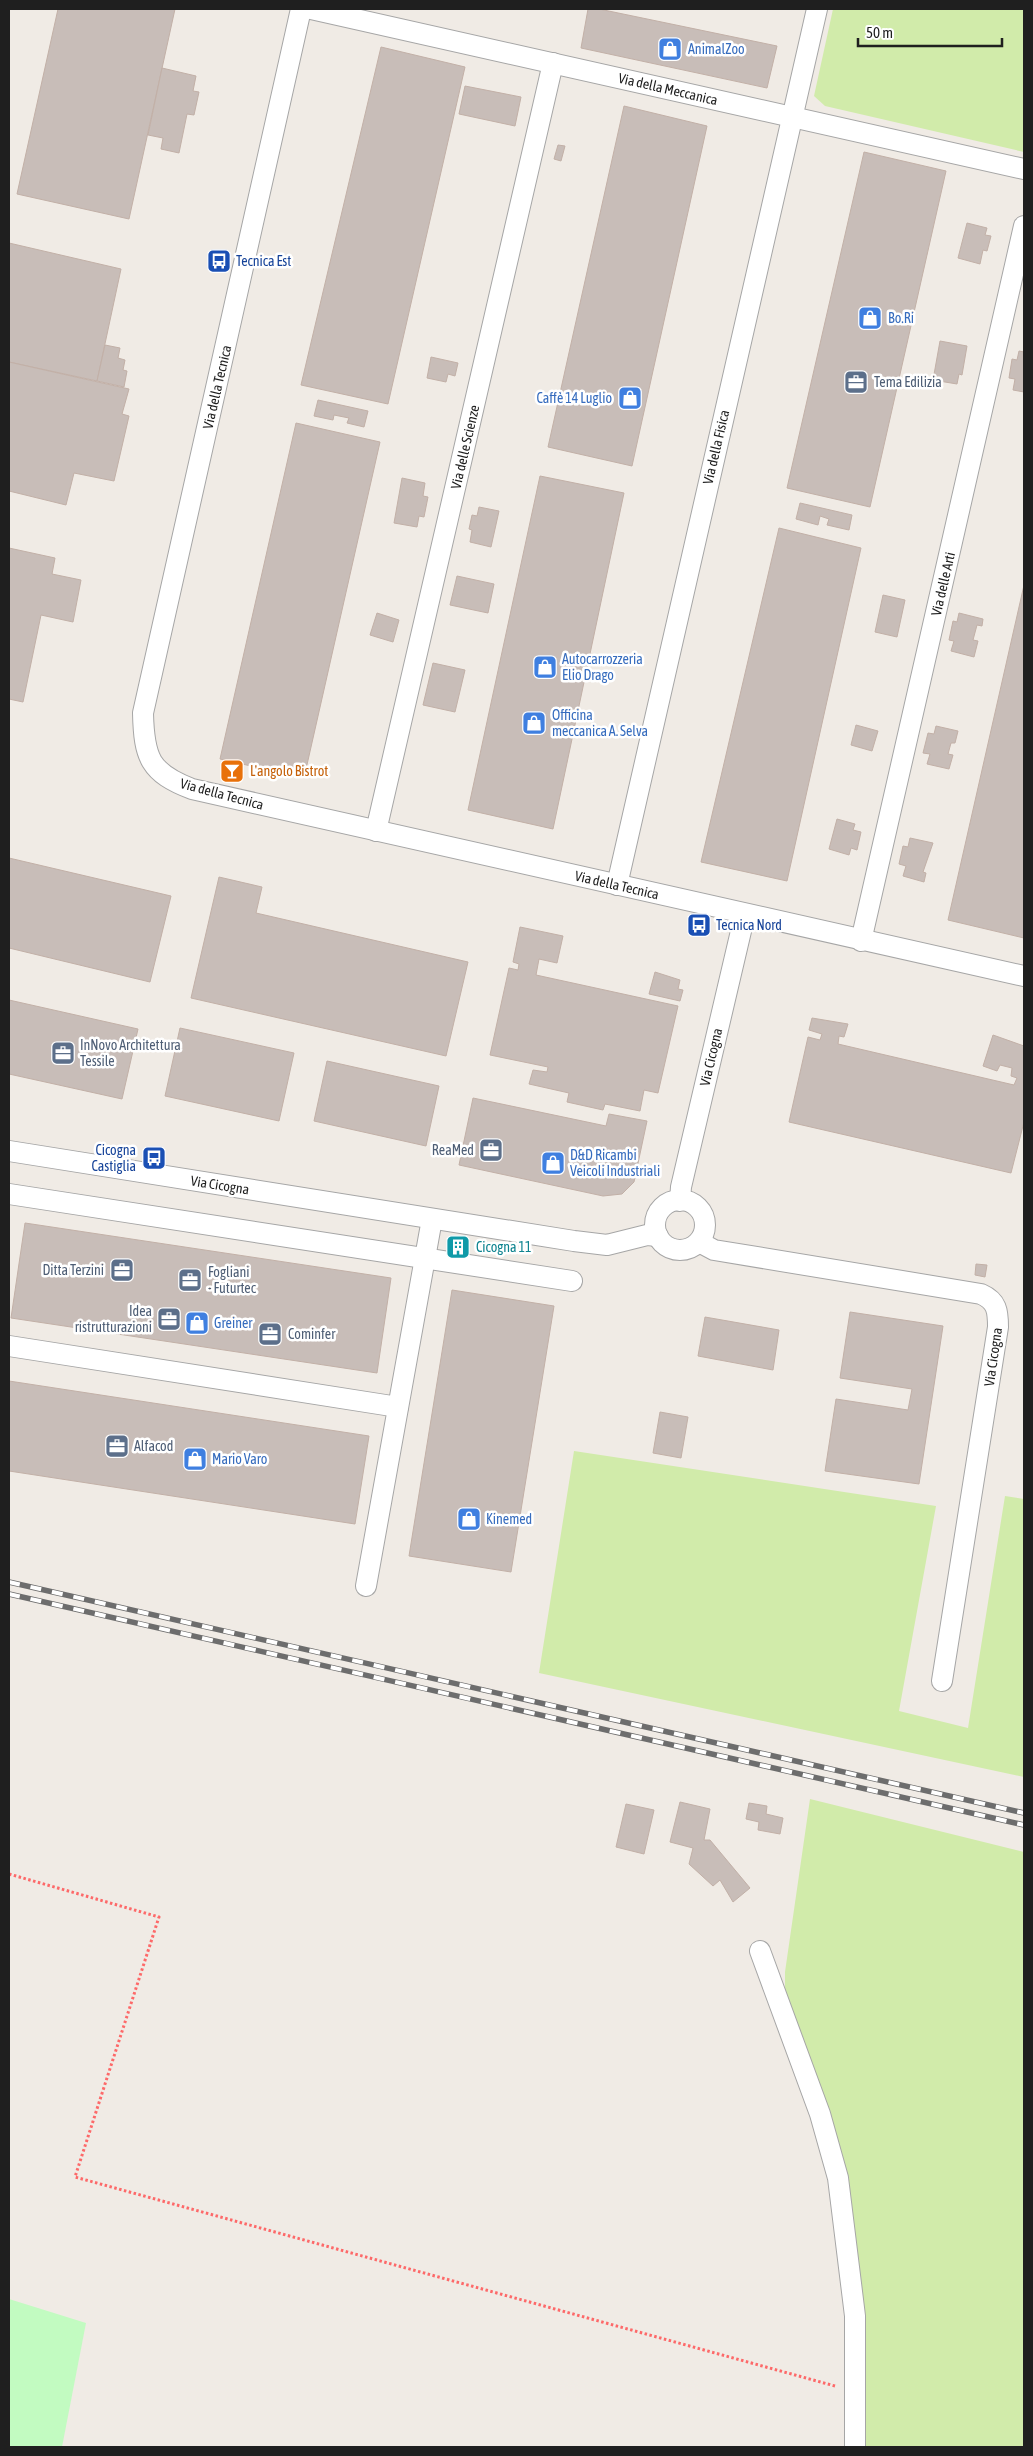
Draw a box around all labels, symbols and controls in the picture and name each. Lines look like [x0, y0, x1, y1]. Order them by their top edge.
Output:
scale bar [858, 15, 1002, 47]
text: 50 m [866, 24, 893, 41]
shop icon: AnimalZoo [657, 36, 683, 62]
place label: AnimalZoo [688, 41, 745, 57]
street label: Via della Meccanica [617, 70, 719, 108]
bus stop icon: Tecnica Est [206, 248, 232, 274]
place label: Tecnica Est [236, 253, 291, 269]
shop icon: Bo.Ri [857, 305, 883, 331]
place label: Bo.Ri [888, 310, 914, 326]
street label: Via della Tecnica [200, 343, 234, 431]
office icon: Tema Edilizia [843, 369, 869, 395]
place label: Tema Edilizia [874, 374, 942, 390]
shop icon: Caffè 14 Luglio [617, 385, 643, 411]
place label: Caffè 14 Luglio [537, 390, 612, 406]
street label: Via delle Scienze [448, 403, 482, 491]
street label: Via della Fisica [700, 408, 732, 486]
street label: Via delle Arti [928, 550, 958, 618]
place label: Autocarrozzeria Elio Drago [562, 651, 643, 683]
shop icon: Autocarrozzeria Elio Drago [532, 654, 558, 680]
place label: Officina meccanica A. Selva [552, 707, 648, 739]
shop icon: Officina meccanica A. Selva [521, 710, 547, 736]
bar icon: L'angolo Bistrot [219, 758, 245, 784]
place label: L'angolo Bistrot [250, 763, 328, 779]
street label: Via della Tecnica [178, 775, 266, 813]
street label: Via della Tecnica [573, 868, 661, 902]
bus stop icon: Tecnica Nord [686, 912, 712, 938]
place label: Tecnica Nord [716, 917, 782, 933]
street label: Via Cicogna [697, 1026, 725, 1088]
place label: InNovo Architettura Tessile [80, 1037, 181, 1069]
office icon: InNovo Architettura Tessile [50, 1040, 76, 1066]
office icon: ReaMed [478, 1137, 504, 1163]
place label: Cicogna Castiglia [92, 1142, 136, 1174]
place label: ReaMed [432, 1142, 474, 1158]
bus stop icon: Cicogna Castiglia [141, 1145, 167, 1171]
place label: D&D Ricambi Veicoli Industriali [570, 1147, 660, 1179]
shop icon: D&D Ricambi Veicoli Industriali [540, 1150, 566, 1176]
street label: Via Cicogna [190, 1172, 250, 1198]
building icon: Cicogna 11 [445, 1234, 471, 1260]
place label: Cicogna 11 [476, 1239, 532, 1255]
office icon: Ditta Terzini [109, 1257, 135, 1283]
place label: Ditta Terzini [42, 1262, 104, 1278]
place label: Fogliani - Futurtec [208, 1264, 257, 1296]
office icon: Fogliani - Futurtec [177, 1267, 203, 1293]
place label: Idea ristrutturazioni [75, 1303, 152, 1335]
office icon: Idea ristrutturazioni [156, 1306, 182, 1332]
shop icon: Greiner [184, 1310, 210, 1336]
place label: Greiner [214, 1315, 253, 1331]
office icon: Cominfer [257, 1321, 283, 1347]
place label: Cominfer [288, 1326, 336, 1342]
street label: Via Cicogna [981, 1327, 1005, 1387]
office icon: Alfacod [104, 1433, 130, 1459]
place label: Alfacod [134, 1438, 173, 1454]
shop icon: Mario Varo [182, 1446, 208, 1472]
place label: Mario Varo [212, 1451, 267, 1467]
shop icon: Kinemed [456, 1506, 482, 1532]
place label: Kinemed [486, 1511, 532, 1527]

